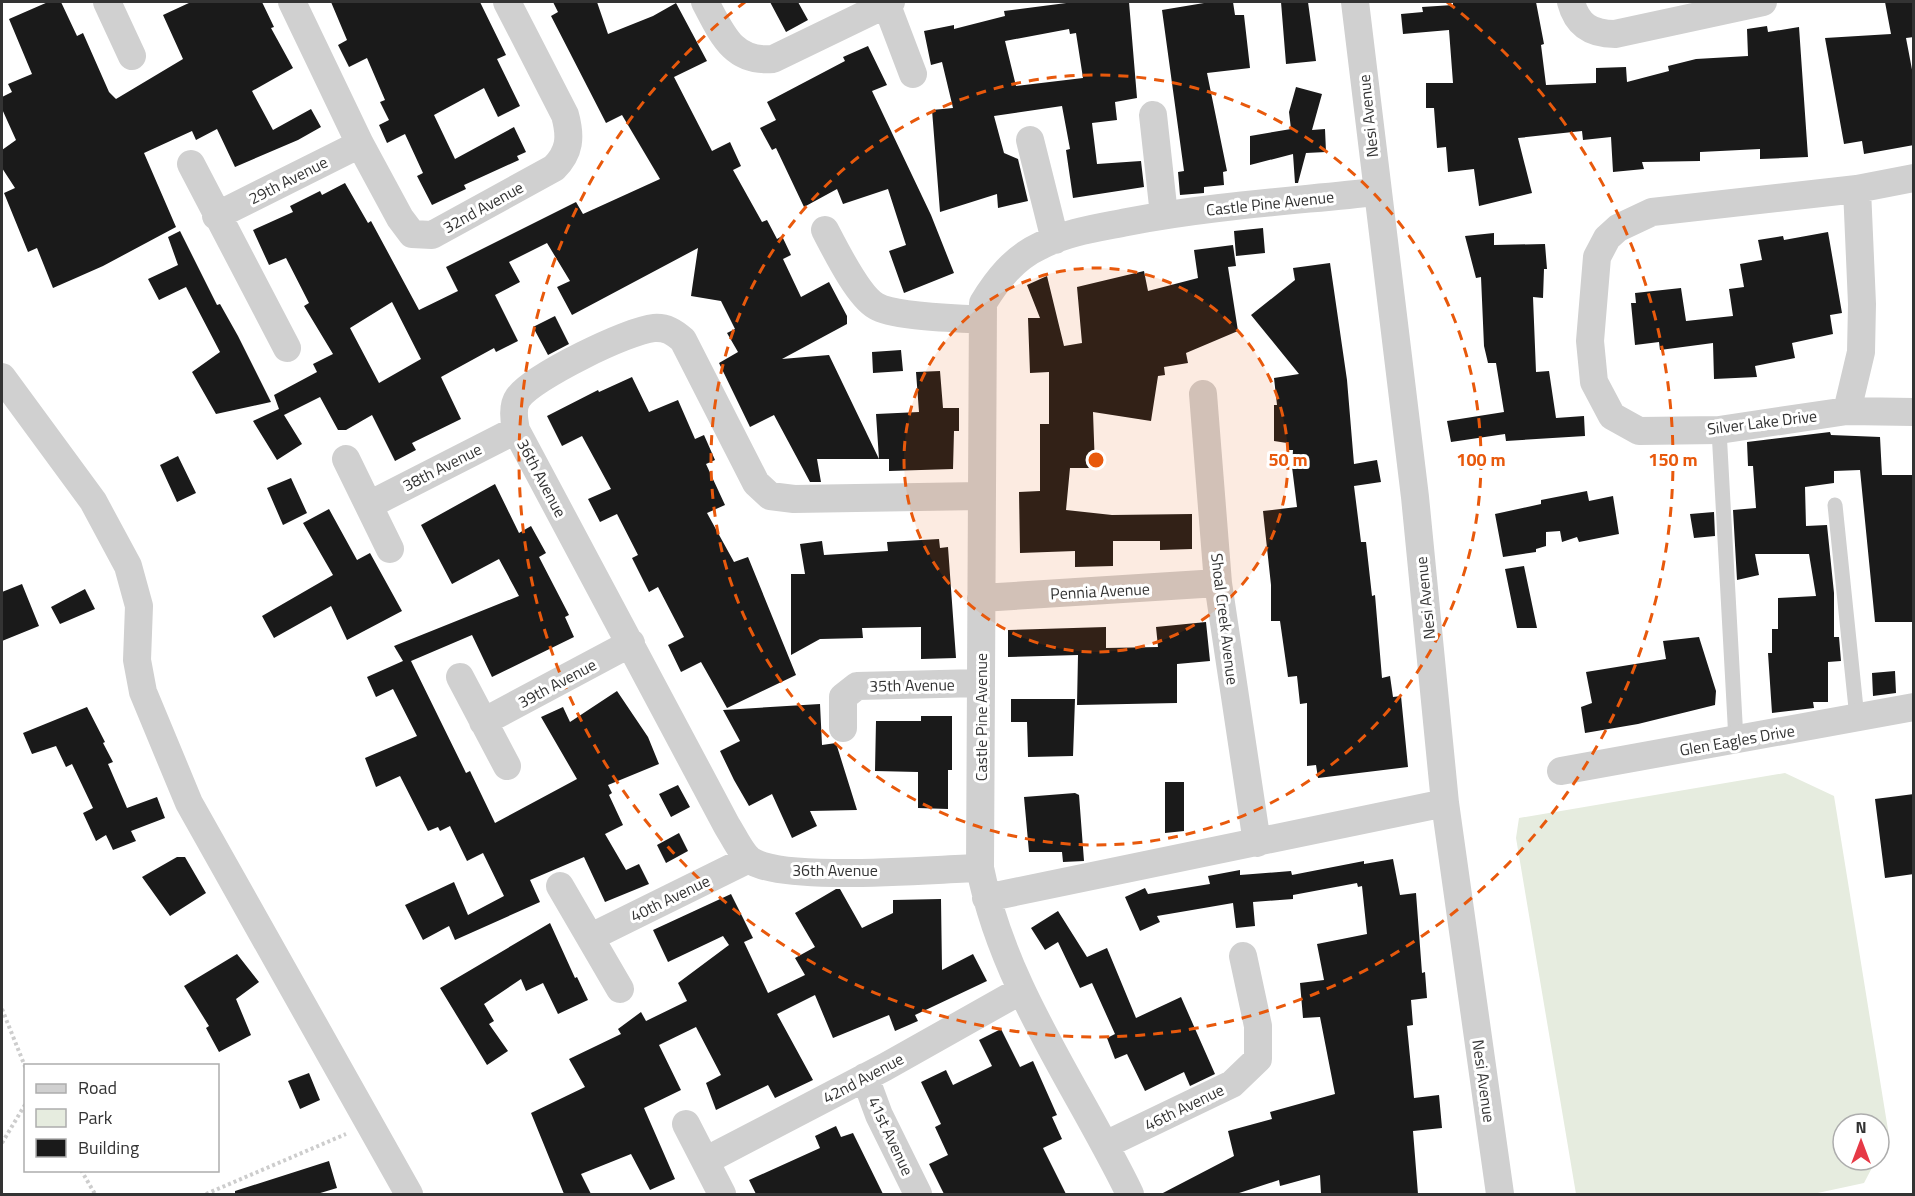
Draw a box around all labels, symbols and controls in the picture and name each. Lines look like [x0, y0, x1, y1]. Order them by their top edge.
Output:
street label: Nesi Avenue [1352, 73, 1384, 159]
street label: 29th Avenue [244, 150, 332, 210]
street label: 32nd Avenue [438, 175, 528, 239]
street label: Castle Pine Avenue [1205, 184, 1335, 222]
street label: Silver Lake Drive [1706, 403, 1818, 441]
street label: 36th Avenue [511, 435, 573, 521]
street label: 38th Avenue [398, 437, 486, 497]
text: 50 m [1268, 446, 1308, 473]
text: 100 m [1456, 446, 1506, 473]
text: 150 m [1648, 446, 1698, 473]
centre of rings [1086, 450, 1106, 470]
street label: Shoal Creek Avenue [1205, 552, 1245, 686]
street label: Nesi Avenue [1409, 555, 1441, 641]
street label: Pennia Avenue [1050, 576, 1150, 606]
street label: 39th Avenue [514, 652, 600, 714]
street label: Castle Pine Avenue [969, 653, 993, 781]
street label: 35th Avenue [869, 672, 955, 698]
street label: Glen Eagles Drive [1678, 718, 1796, 762]
street label: 36th Avenue [792, 858, 878, 882]
street label: 40th Avenue [626, 868, 714, 928]
street label: Nesi Avenue [1466, 1038, 1502, 1124]
street label: 42nd Avenue [818, 1047, 908, 1109]
legend [24, 1064, 219, 1172]
text: Road [78, 1074, 117, 1101]
street label: 46th Avenue [1140, 1077, 1228, 1137]
street label: 41st Avenue [862, 1093, 920, 1179]
text: Park [78, 1104, 113, 1131]
north arrow [1831, 1112, 1891, 1172]
text: N [1855, 1115, 1867, 1139]
text: Building [78, 1134, 139, 1161]

